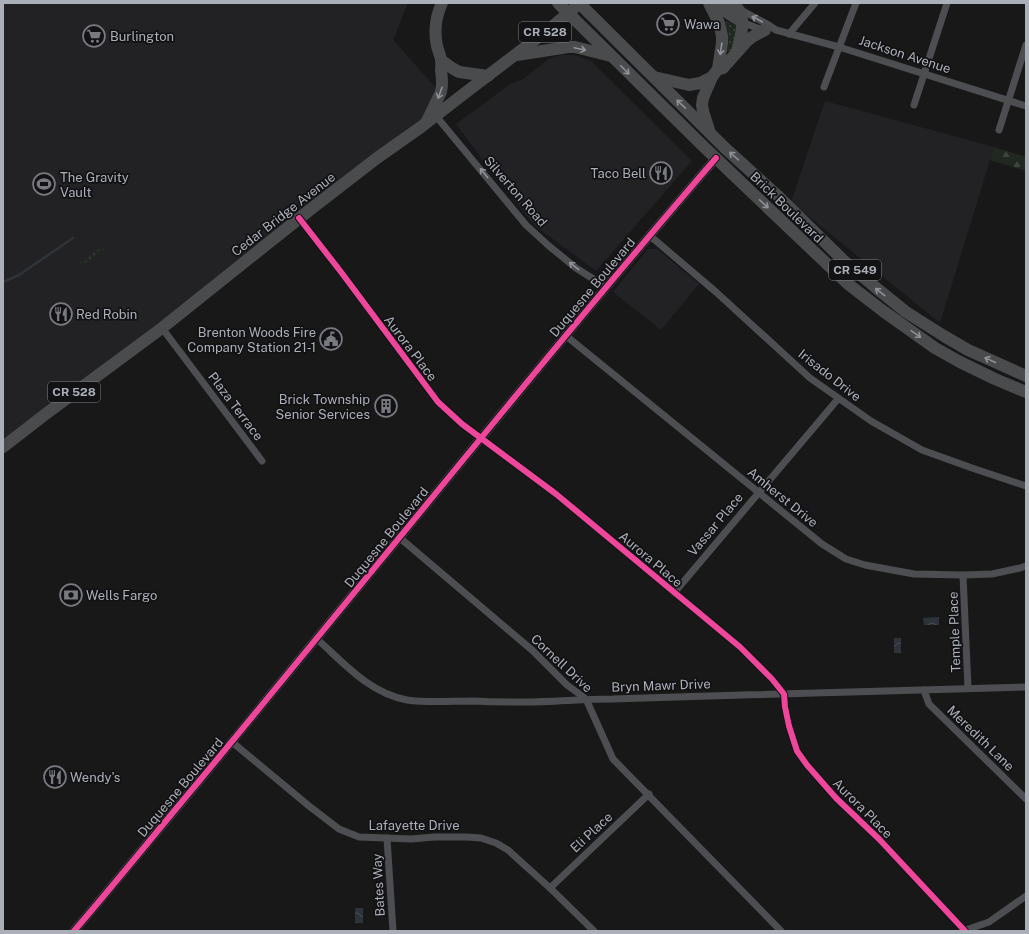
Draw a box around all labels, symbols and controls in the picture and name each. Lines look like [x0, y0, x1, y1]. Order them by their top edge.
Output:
supermarket icon: Wawa [655, 11, 681, 37]
one-way arrow [752, 15, 764, 22]
place label: Wawa [684, 17, 720, 32]
road number: CR 528 [519, 22, 571, 42]
supermarket icon: Burlington [81, 23, 107, 49]
place label: Burlington [110, 29, 174, 44]
street label: Jackson Avenue [857, 33, 953, 76]
one-way arrow [717, 42, 725, 55]
one-way arrow [573, 45, 586, 53]
one-way arrow [620, 65, 630, 74]
one-way arrow [436, 86, 444, 98]
one-way arrow [676, 99, 686, 109]
one-way arrow [729, 151, 739, 160]
street label: Silverton Road [481, 153, 550, 229]
restaurant icon: Taco Bell [648, 160, 674, 186]
place label: Taco Bell [591, 166, 646, 181]
one-way arrow [479, 168, 488, 178]
street label: Cedar Bridge Avenue [229, 169, 338, 259]
street label: Brick Boulevard [747, 169, 826, 246]
place label: The Gravity Vault [60, 170, 129, 200]
sports icon: The Gravity Vault [31, 171, 57, 197]
one-way arrow [759, 200, 769, 209]
street label: Duquesne Boulevard [547, 235, 638, 340]
road number: CR 549 [829, 260, 881, 280]
one-way arrow [568, 262, 579, 270]
one-way arrow [875, 287, 886, 296]
restaurant icon: Red Robin [48, 301, 74, 327]
place label: Red Robin [76, 307, 137, 322]
street label: Aurora Place [381, 313, 440, 384]
place label: Brenton Woods Fire Company Station 21-1 [187, 325, 316, 355]
public building icon: Brenton Woods Fire Company Station 21-1 [318, 326, 344, 352]
one-way arrow [910, 330, 921, 338]
street label: Irisado Drive [795, 346, 864, 404]
one-way arrow [985, 356, 997, 363]
street label: Plaza Terrace [205, 369, 266, 443]
road number: CR 528 [48, 382, 100, 402]
place label: Brick Township Senior Services [276, 392, 370, 422]
building icon: Brick Township Senior Services [373, 393, 399, 419]
street label: Amherst Drive [744, 464, 821, 530]
street label: Duquesne Boulevard [341, 484, 431, 590]
street label: Vassar Place [685, 490, 746, 559]
street label: Aurora Place [616, 529, 685, 590]
bank icon: Wells Fargo [58, 582, 84, 608]
place label: Wells Fargo [86, 588, 157, 603]
street label: Temple Place [946, 591, 963, 673]
street label: Cornell Drive [528, 631, 595, 696]
street label: Bryn Mawr Drive [611, 676, 711, 695]
street label: Meredith Lane [944, 703, 1017, 774]
street label: Duquesne Boulevard [135, 735, 226, 840]
restaurant icon: Wendy's [42, 764, 68, 790]
place label: Wendy's [70, 770, 120, 785]
street label: Aurora Place [830, 775, 896, 841]
street label: Eli Place [567, 809, 615, 856]
street label: Lafayette Drive [368, 818, 460, 833]
street label: Bates Way [369, 853, 388, 917]

